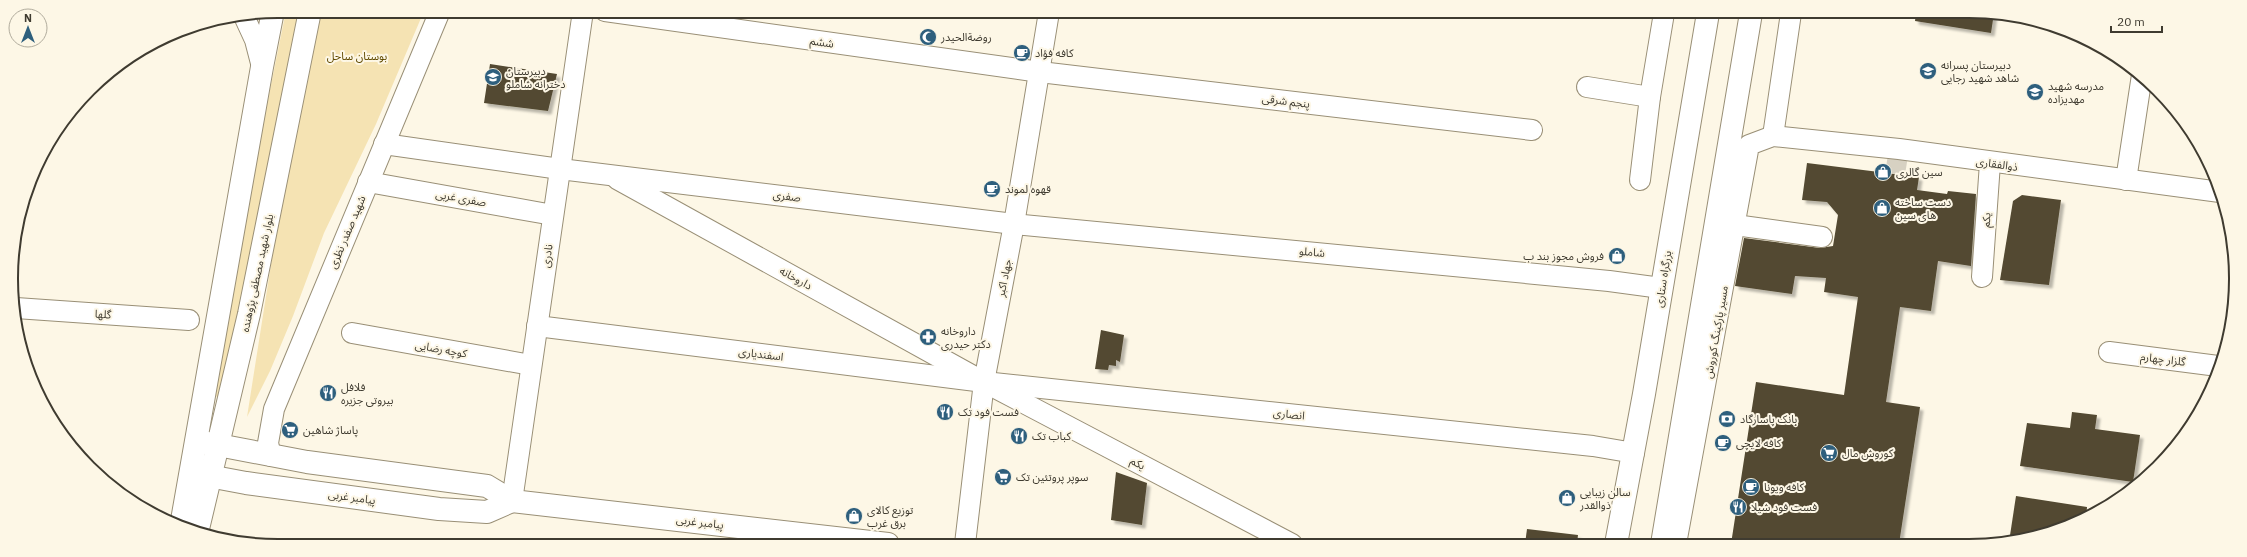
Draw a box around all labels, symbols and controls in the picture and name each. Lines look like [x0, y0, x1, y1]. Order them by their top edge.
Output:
north arrow [8, 8, 48, 48]
scale bar [2111, 8, 2162, 34]
text: N [24, 11, 32, 25]
text: 20 m [2117, 14, 2145, 29]
mosque icon: روضةالحیدر [918, 27, 938, 47]
place label: روضةالحیدر [940, 30, 992, 44]
street label: ششم [809, 33, 835, 53]
cafe icon: کافه فؤاد [1012, 43, 1032, 63]
place label: کافه فؤاد [1035, 46, 1074, 60]
park label: بوستان ساحل [327, 49, 387, 63]
place label: دبیرستان پسرانه شاهد شهید رجایی [1941, 58, 2019, 85]
school or university icon: دبیرستان پسرانه شاهد شهید رجایی [1918, 61, 1938, 81]
place label: دبیرستان دخترانه شاملو [506, 64, 566, 91]
school or university icon: دبیرستان دخترانه شاملو [483, 67, 503, 87]
place label: مدرسه شهيد مهديزاده [2048, 79, 2104, 106]
school or university icon: مدرسه شهيد مهديزاده [2025, 82, 2045, 102]
street label: پنجم شرقی [1261, 91, 1311, 113]
street label: ذوالفقاری [1975, 154, 2019, 174]
shop icon: سین گالری [1873, 162, 1893, 182]
place label: سین گالری [1896, 165, 1943, 179]
cafe icon: قهوه لموند [982, 179, 1002, 199]
place label: قهوه لموند [1005, 182, 1051, 196]
street label: صفری غربی [435, 187, 488, 209]
street label: صفری [772, 187, 802, 205]
street label: شهید صفدر نظری [325, 193, 369, 271]
place label: دست ساخته های سین [1895, 195, 1951, 222]
shop icon: دست ساخته های سین [1872, 198, 1892, 218]
street label: یکم [1978, 212, 1996, 228]
street label: بلوار شهید مصطفی پژوهنده [238, 213, 277, 334]
street label: نادری [538, 243, 556, 269]
street label: شاملو [1298, 244, 1326, 260]
shop icon: فروش مجوز بند ب [1607, 246, 1627, 266]
place label: فروش مجوز بند ب [1523, 249, 1604, 263]
street label: بزرگراه ستاری [1652, 249, 1674, 309]
street label: جهاد اکبر [993, 257, 1015, 299]
street label: داروخانه [777, 263, 815, 293]
street label: مسیر پارکینگ کوروش [1701, 284, 1732, 380]
street label: گلها [94, 306, 112, 322]
place label: داروخانه دکتر حیدری [941, 324, 991, 351]
pharmacy icon: داروخانه دکتر حیدری [918, 327, 938, 347]
street label: کوچه رضایی [414, 338, 468, 362]
street label: اسفندیاری [738, 344, 784, 364]
street label: گلزار چهارم [2140, 349, 2187, 370]
place label: فلافل بیروتی جزیره [341, 380, 394, 407]
restaurant icon: فلافل بیروتی جزیره [318, 383, 338, 403]
restaurant icon: فست فود تک [935, 402, 955, 422]
place label: فست فود تک [958, 405, 1019, 419]
street label: انصاری [1273, 405, 1305, 423]
bank icon: بانک پاسارگاد [1717, 409, 1737, 429]
place label: بانک پاسارگاد [1740, 412, 1797, 427]
supermarket icon: پاساژ شاهین [280, 420, 300, 440]
place label: پاساژ شاهین [303, 423, 358, 438]
restaurant icon: کباب تک [1009, 426, 1029, 446]
place label: کباب تک [1032, 429, 1072, 443]
cafe icon: کافه لایچى [1713, 433, 1733, 453]
place label: کافه لایچى [1736, 436, 1782, 451]
supermarket icon: کوروش مال [1819, 443, 1839, 463]
place label: کوروش مال [1842, 446, 1894, 460]
street label: یکم [1127, 453, 1148, 474]
supermarket icon: سوپر پروتئین تک [993, 467, 1013, 487]
place label: سوپر پروتئین تک [1016, 470, 1089, 485]
cafe icon: کافه ویونا [1741, 477, 1761, 497]
place label: کافه ویونا [1764, 480, 1805, 494]
place label: سالن زیبایی ذوالقدر [1579, 485, 1631, 512]
street label: پیامبر غربی [327, 487, 377, 508]
shop icon: سالن زیبایی ذوالقدر [1557, 488, 1577, 508]
restaurant icon: فست فود شیلا [1728, 497, 1748, 517]
place label: فست فود شیلا [1751, 500, 1817, 514]
place label: توزیع کالای برق غرب [867, 503, 913, 530]
shop icon: توزیع کالای برق غرب [844, 506, 864, 526]
street label: پیامبر غربی [675, 512, 725, 533]

